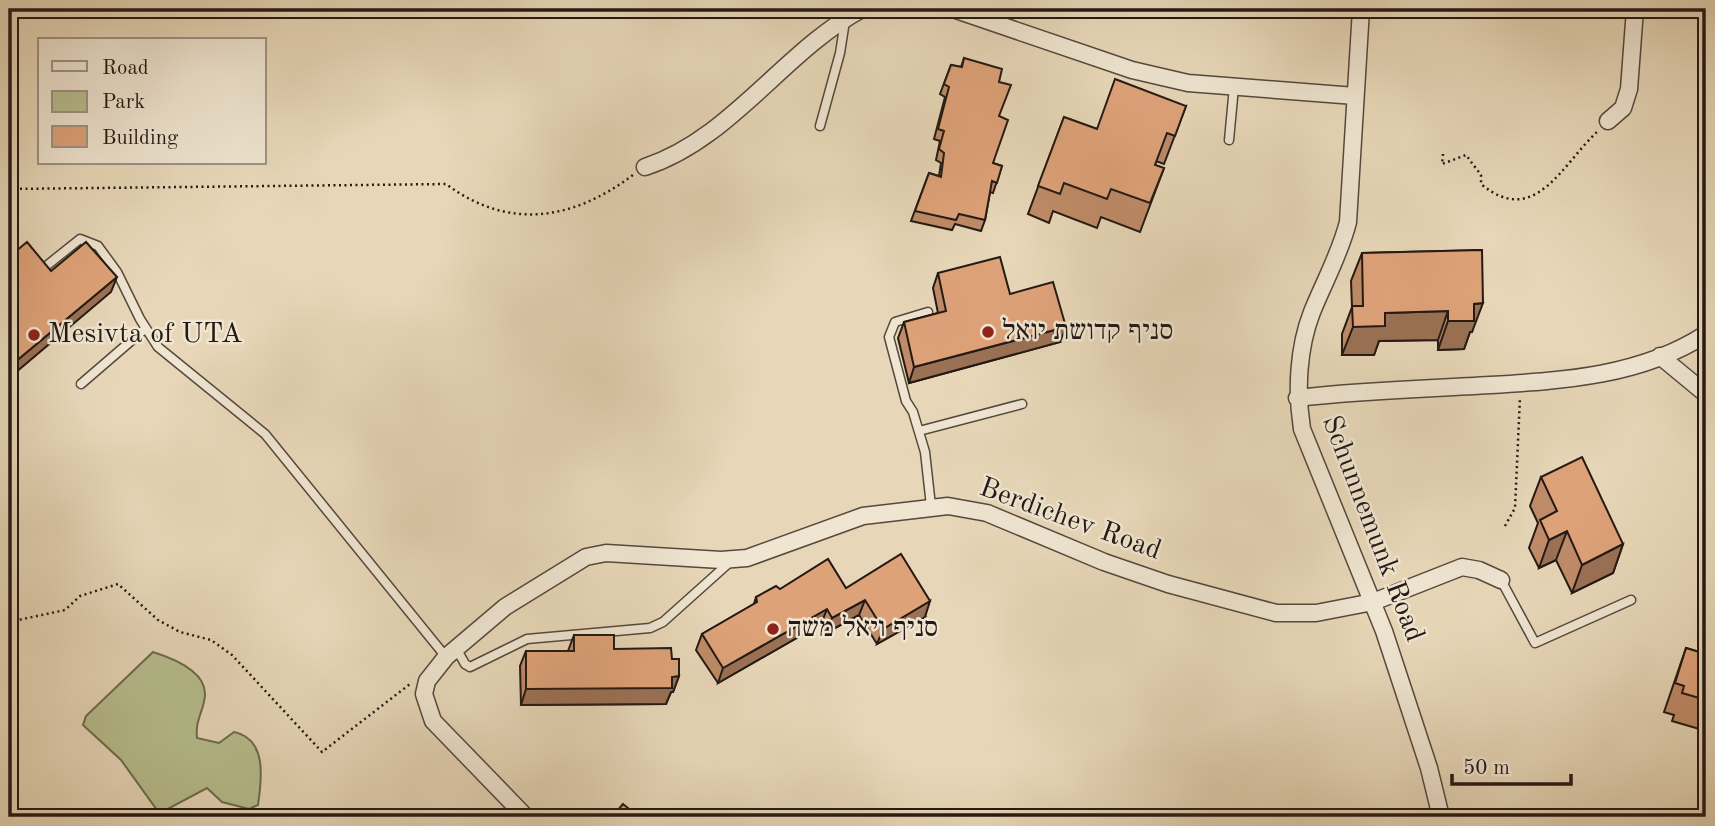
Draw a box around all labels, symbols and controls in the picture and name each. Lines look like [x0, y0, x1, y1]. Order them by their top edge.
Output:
legend [38, 38, 266, 164]
text: Road [102, 58, 149, 79]
text: Park [102, 92, 145, 113]
text: Building [102, 128, 179, 149]
place label: סניף קדושת יואל [1002, 316, 1173, 346]
place label: Mesivta of UTA [48, 321, 242, 349]
marker: סניף קדושת יואל [980, 324, 996, 340]
marker: Mesivta of UTA [26, 327, 42, 343]
street label: Schunnemunk Road [1316, 412, 1428, 646]
street label: Berdichev Road [975, 474, 1165, 566]
place label: סניף ויאל משה [787, 613, 938, 643]
marker: סניף ויאל משה [765, 621, 781, 637]
scale bar [1452, 742, 1572, 786]
text: 50 m [1463, 758, 1510, 779]

